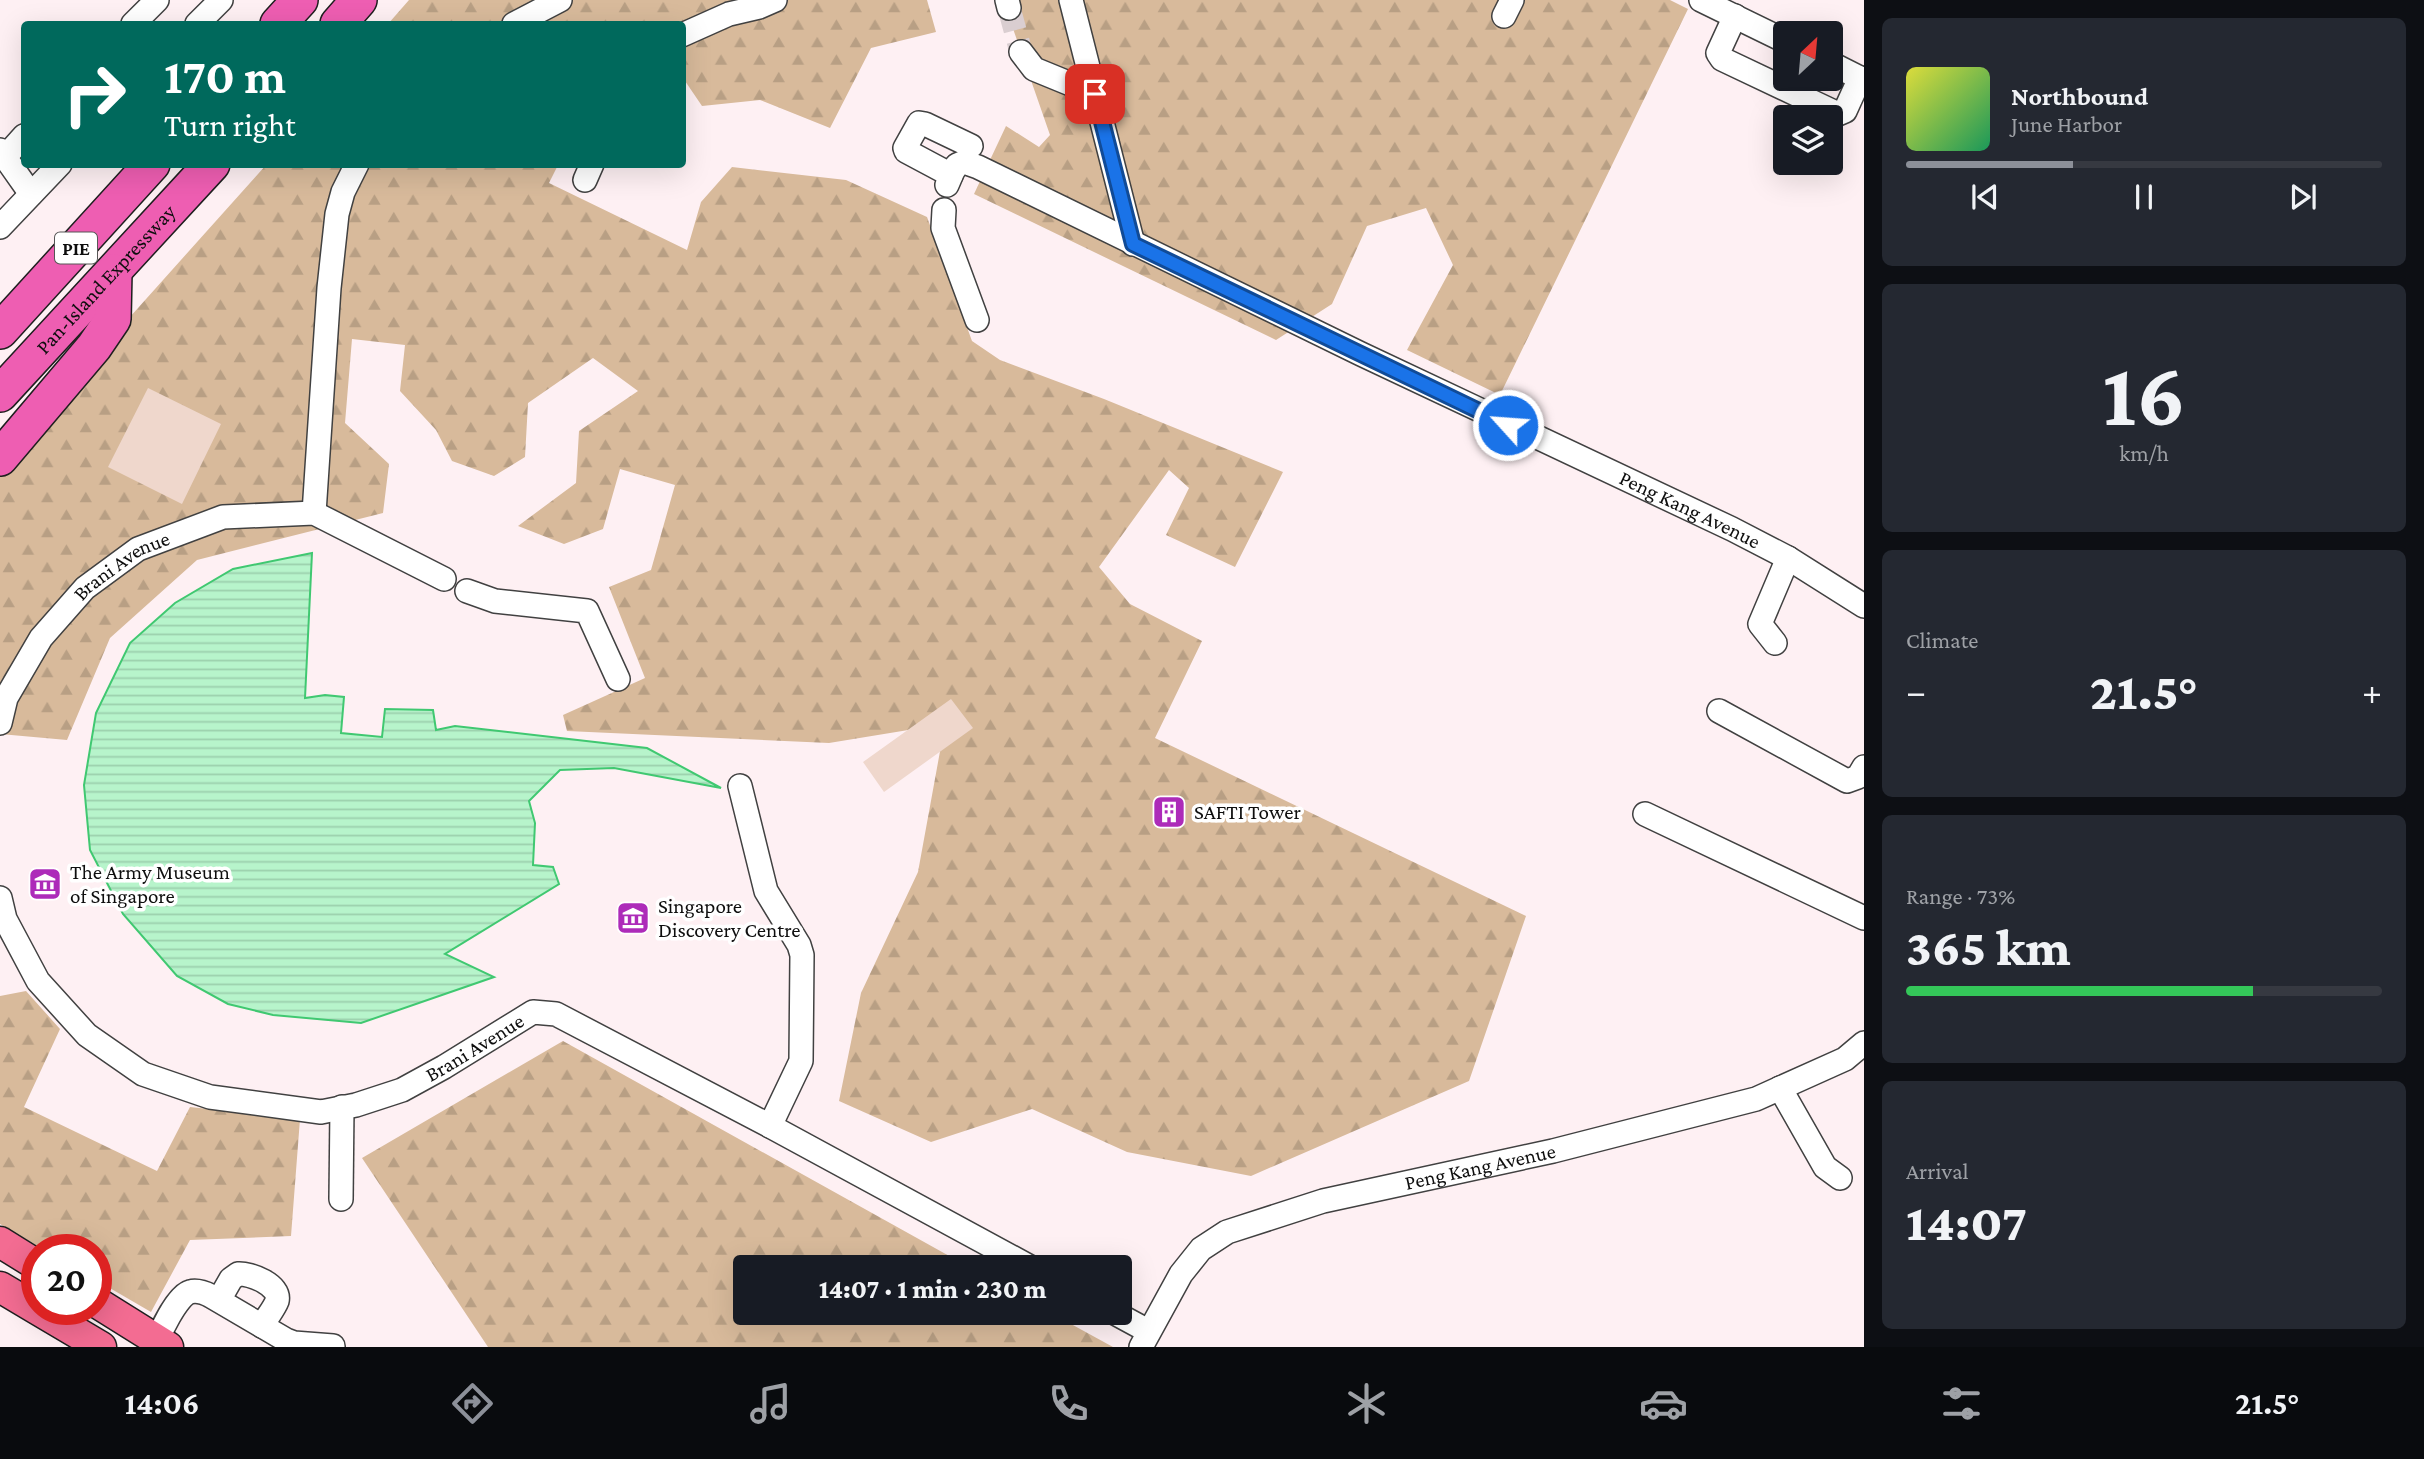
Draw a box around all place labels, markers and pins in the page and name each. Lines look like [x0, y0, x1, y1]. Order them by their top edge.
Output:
pin [1065, 64, 1125, 124]
building icon: SAFTI Tower [1150, 793, 1188, 831]
place label: SAFTI Tower [1194, 800, 1301, 824]
place label: The Army Museum of Singapore [70, 860, 230, 908]
museum icon: The Army Museum of Singapore [26, 865, 64, 903]
place label: Singapore Discovery Centre [658, 894, 801, 942]
museum icon: Singapore Discovery Centre [614, 899, 652, 937]

